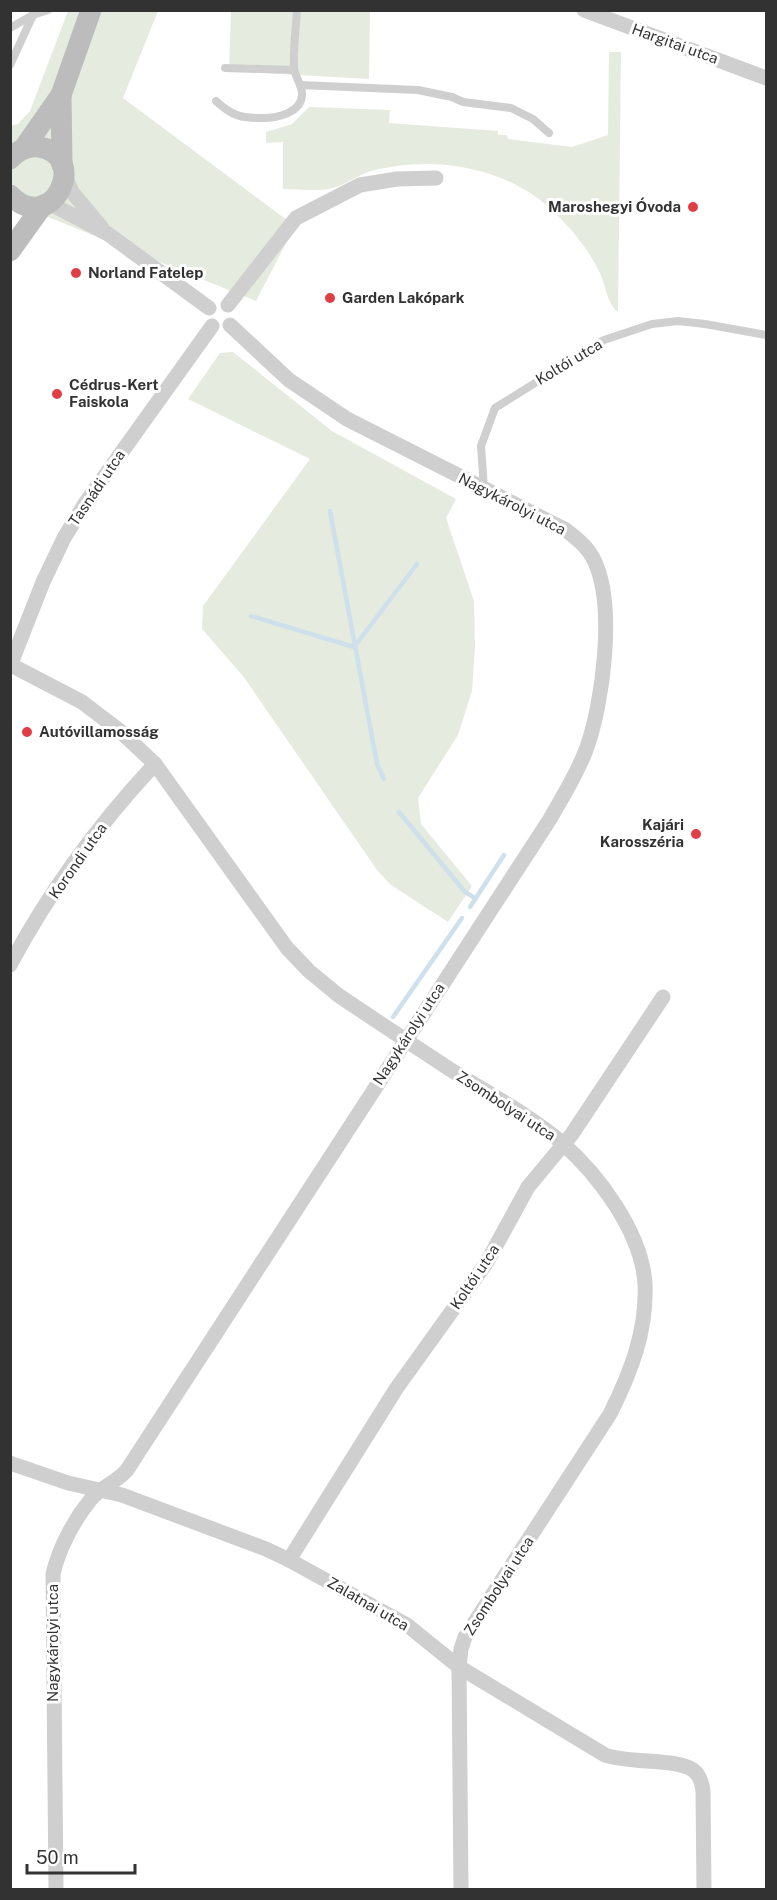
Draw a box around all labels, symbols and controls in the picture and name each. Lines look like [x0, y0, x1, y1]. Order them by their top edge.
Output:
street label: Hargitai utca [630, 20, 721, 67]
place label: Maroshegyi Óvoda [548, 197, 681, 215]
marker: Maroshegyi Óvoda [686, 200, 700, 214]
place label: Norland Fatelep [88, 264, 203, 281]
marker: Norland Fatelep [69, 266, 83, 280]
place label: Garden Lakópark [342, 289, 465, 306]
marker: Garden Lakópark [323, 291, 337, 305]
street label: Koltói utca [532, 335, 605, 388]
place label: Cédrus-Kert Faiskola [69, 376, 159, 410]
marker: Cédrus-Kert Faiskola [50, 387, 64, 401]
street label: Tasnádi utca [65, 447, 128, 529]
street label: Nagykárolyi utca [456, 469, 569, 538]
place label: Autóvillamosság [39, 723, 159, 740]
marker: Autóvillamosság [20, 725, 34, 739]
place label: Kajári Karosszéria [600, 816, 684, 850]
street label: Korondi utca [45, 820, 110, 902]
marker: Kajári Karosszéria [689, 827, 703, 841]
street label: Nagykárolyi utca [369, 980, 448, 1088]
street label: Zsombolyai utca [454, 1067, 559, 1144]
street label: Koltói utca [447, 1241, 502, 1312]
street label: Zsombolyai utca [460, 1533, 537, 1638]
street label: Zalatnai utca [325, 1573, 412, 1634]
street label: Nagykárolyi utca [44, 1584, 61, 1702]
scale bar [27, 1837, 135, 1875]
text: 50 m [36, 1847, 79, 1868]

